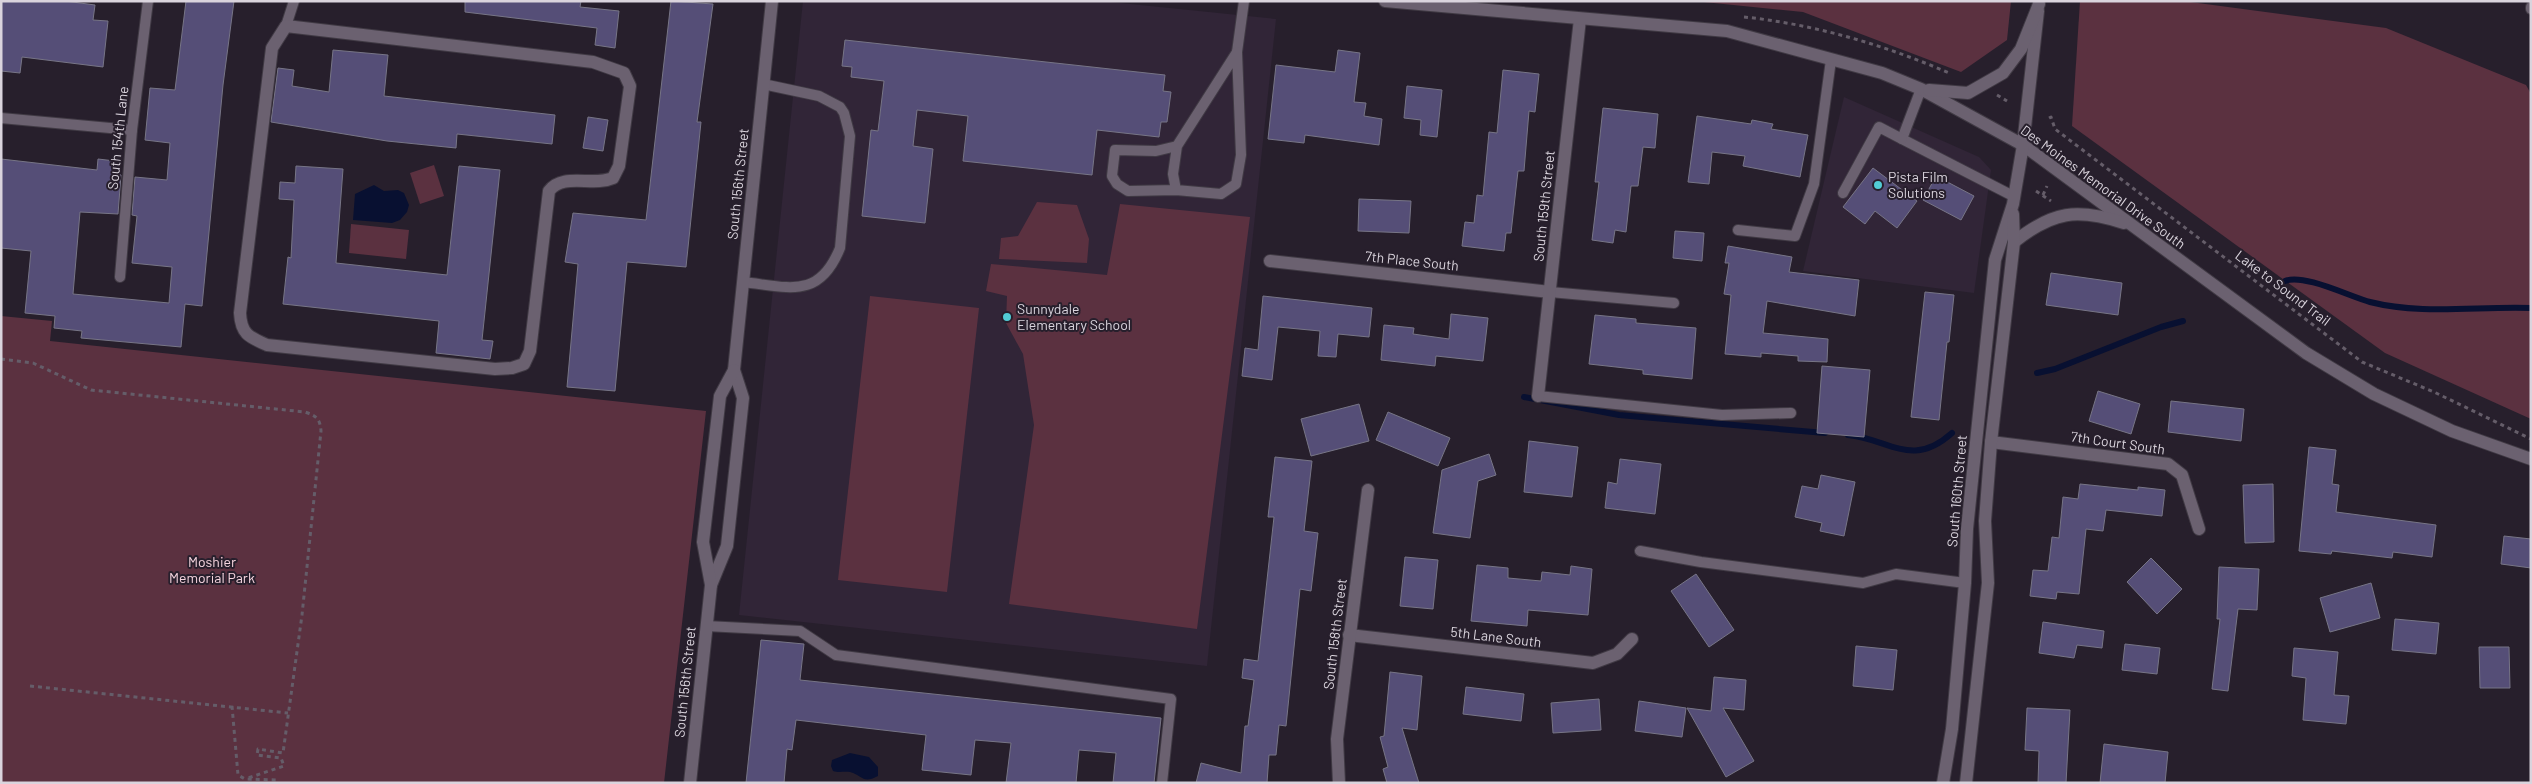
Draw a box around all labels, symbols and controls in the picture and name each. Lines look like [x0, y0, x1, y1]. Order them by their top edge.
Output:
street label: South 154th Lane [104, 85, 131, 191]
street label: Des Moines Memorial Drive South [2018, 121, 2189, 252]
street label: South 156th Street [723, 127, 752, 240]
street label: South 159th Street [1529, 149, 1558, 262]
place label: Pista Film Solutions [1888, 168, 1948, 201]
marker: Pista Film Solutions [1872, 179, 1884, 191]
street label: Lake to Sound Trail [2232, 246, 2334, 329]
street label: 7th Place South [1364, 247, 1460, 274]
place label: Sunnydale Elementary School [1017, 300, 1131, 333]
marker: Sunnydale Elementary School [1001, 311, 1013, 323]
street label: 7th Court South [2070, 427, 2166, 458]
street label: South 160th Street [1943, 434, 1970, 548]
park label: Moshier Memorial Park [169, 553, 255, 586]
street label: South 158th Street [1319, 577, 1350, 690]
street label: 5th Lane South [1450, 622, 1542, 651]
street label: South 156th Street [670, 625, 699, 738]

